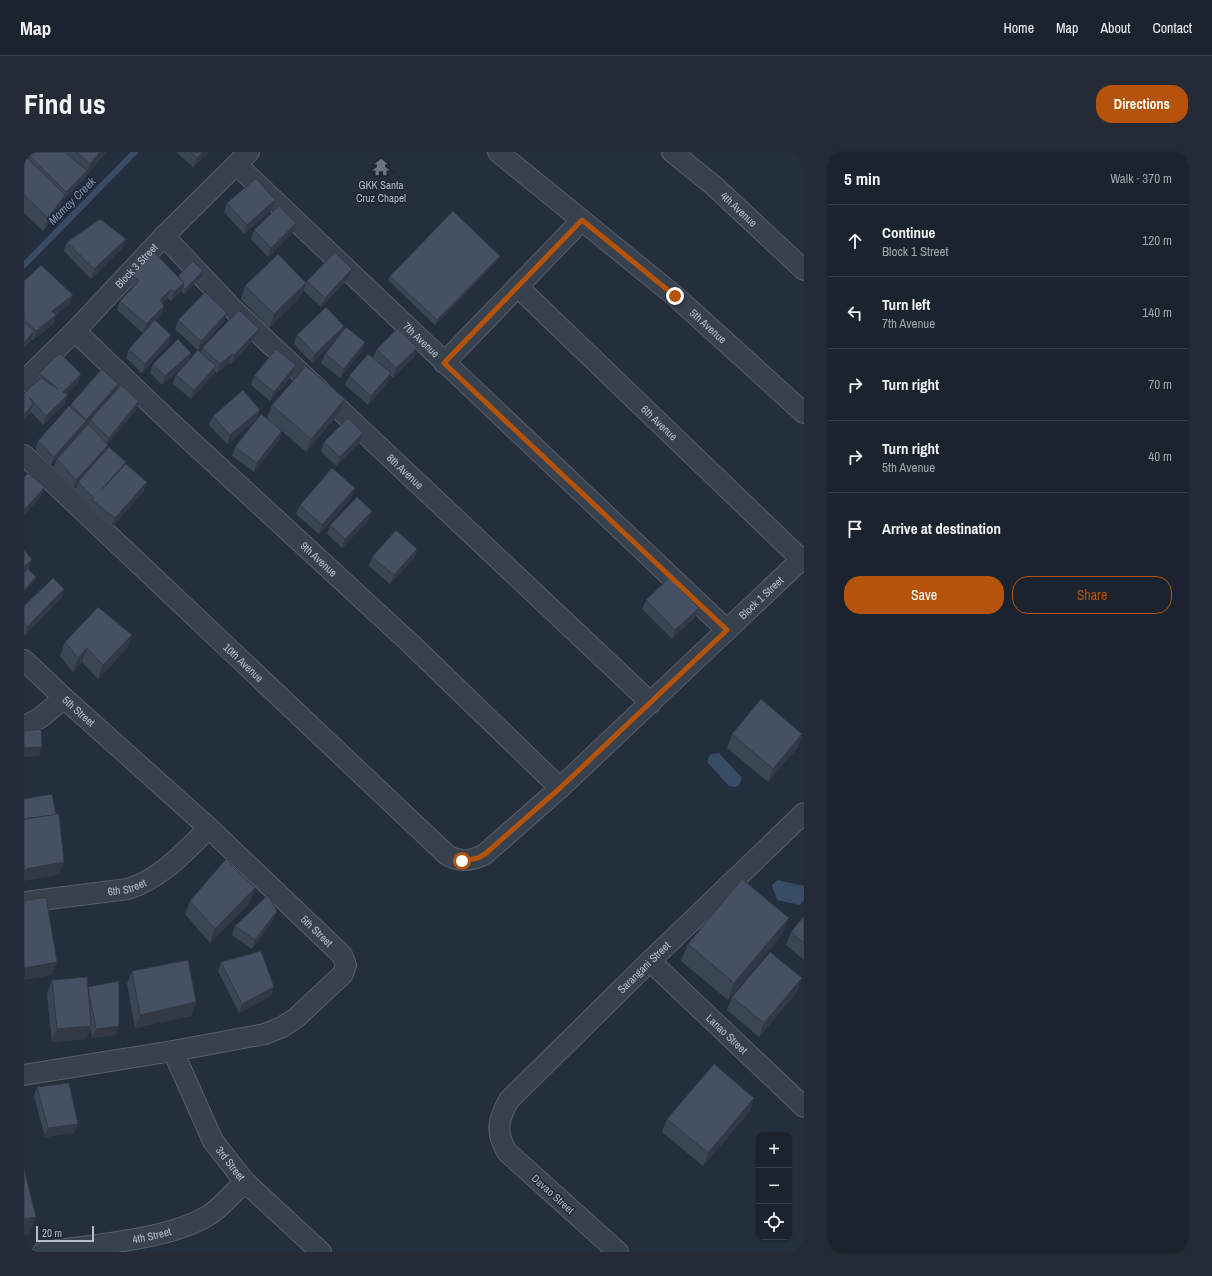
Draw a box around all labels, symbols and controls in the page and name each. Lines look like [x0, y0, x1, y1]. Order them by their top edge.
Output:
text: Map [20, 15, 51, 41]
text: Home [1003, 19, 1034, 37]
text: Map [1056, 19, 1078, 37]
text: About [1100, 19, 1130, 37]
text: Contact [1152, 19, 1192, 37]
text: Find us [24, 85, 106, 123]
button: Directions [1096, 85, 1188, 123]
temple icon: GKK Santa Cruz Chapel [371, 157, 391, 177]
text: 5 min [844, 167, 880, 190]
text: Walk · 370 m [1110, 170, 1172, 187]
water label: Mamay Creek [45, 173, 100, 228]
place label: GKK Santa Cruz Chapel [356, 178, 406, 205]
street label: 4th Avenue [718, 189, 760, 230]
text: Continue [882, 222, 935, 243]
icon: ahead [844, 230, 866, 252]
text: 120 m [1142, 232, 1172, 249]
street label: Block 3 Street [112, 240, 161, 291]
text: Block 1 Street [882, 243, 948, 260]
route end [666, 287, 684, 305]
text: Turn left [882, 294, 930, 315]
icon: left [844, 302, 866, 324]
text: 140 m [1142, 304, 1172, 321]
street label: 5th Avenue [687, 306, 730, 346]
text: 7th Avenue [882, 315, 935, 332]
street label: 7th Avenue [400, 319, 442, 360]
icon: right [844, 374, 866, 396]
text: Turn right [882, 374, 939, 395]
text: 70 m [1148, 376, 1172, 393]
street label: 6th Avenue [638, 402, 680, 444]
text: Turn right [882, 438, 939, 459]
icon: right [844, 446, 866, 468]
text: 40 m [1148, 448, 1172, 465]
street label: 8th Avenue [384, 451, 426, 492]
text: 5th Avenue [882, 459, 935, 476]
icon: arrive [844, 518, 866, 540]
text: Arrive at destination [882, 518, 1001, 539]
street label: 9th Avenue [298, 539, 340, 580]
street label: Block 1 Street [736, 573, 787, 622]
button: Save [844, 576, 1004, 614]
button: Share [1012, 576, 1172, 614]
street label: 10th Avenue [220, 640, 266, 685]
street label: 5th Street [59, 693, 98, 730]
route start [453, 852, 471, 870]
street label: 6th Street [107, 875, 149, 898]
street label: 5th Street [298, 912, 336, 950]
street label: Sarangani Street [614, 938, 673, 996]
street label: Lanao Street [703, 1011, 751, 1057]
map controls [756, 1132, 792, 1240]
button: + [756, 1132, 792, 1168]
street label: 3rd Street [213, 1144, 249, 1184]
button: − [756, 1168, 792, 1204]
street label: Davao Street [529, 1171, 578, 1217]
button: locate [756, 1204, 792, 1240]
scale bar [36, 1224, 94, 1243]
street label: 4th Street [131, 1224, 173, 1246]
text: 20 m [42, 1226, 62, 1240]

